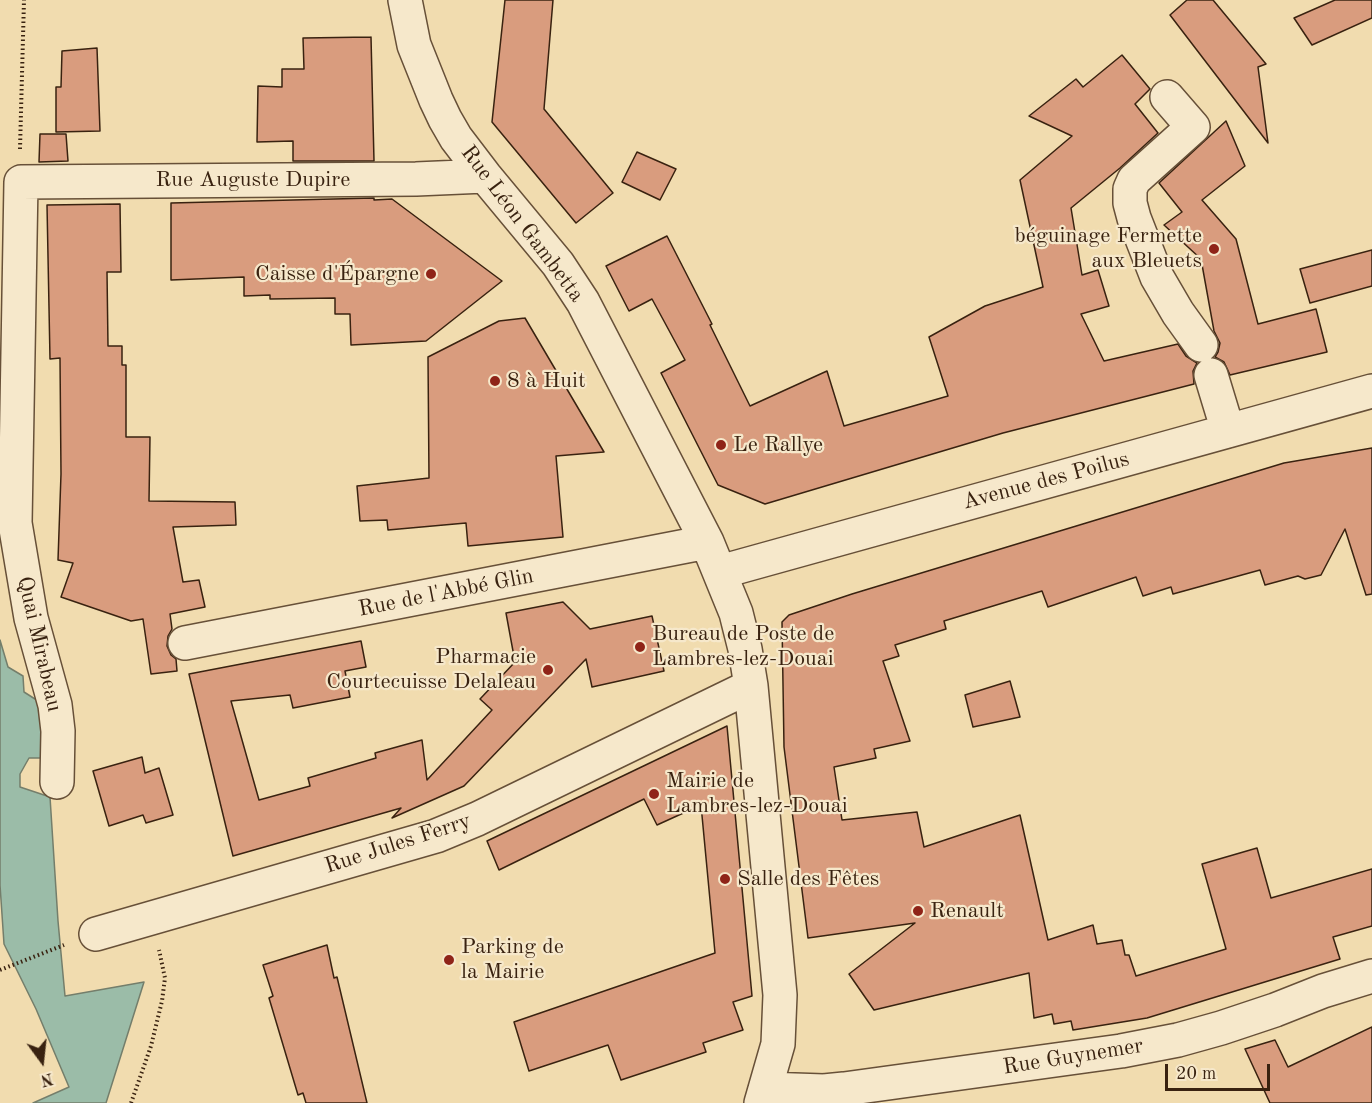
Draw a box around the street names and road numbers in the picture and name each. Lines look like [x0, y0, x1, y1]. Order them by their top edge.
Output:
street label: Rue Léon Gambetta [454, 140, 590, 308]
street label: Rue Auguste Dupire [156, 167, 350, 193]
street label: Avenue des Poilus [960, 446, 1132, 516]
street label: Rue de l'Abbé Glin [356, 563, 536, 623]
street label: Quai Mirabeau [11, 574, 67, 714]
street label: Rue Jules Ferry [322, 808, 474, 880]
street label: Rue Guynemer [1001, 1033, 1145, 1081]

